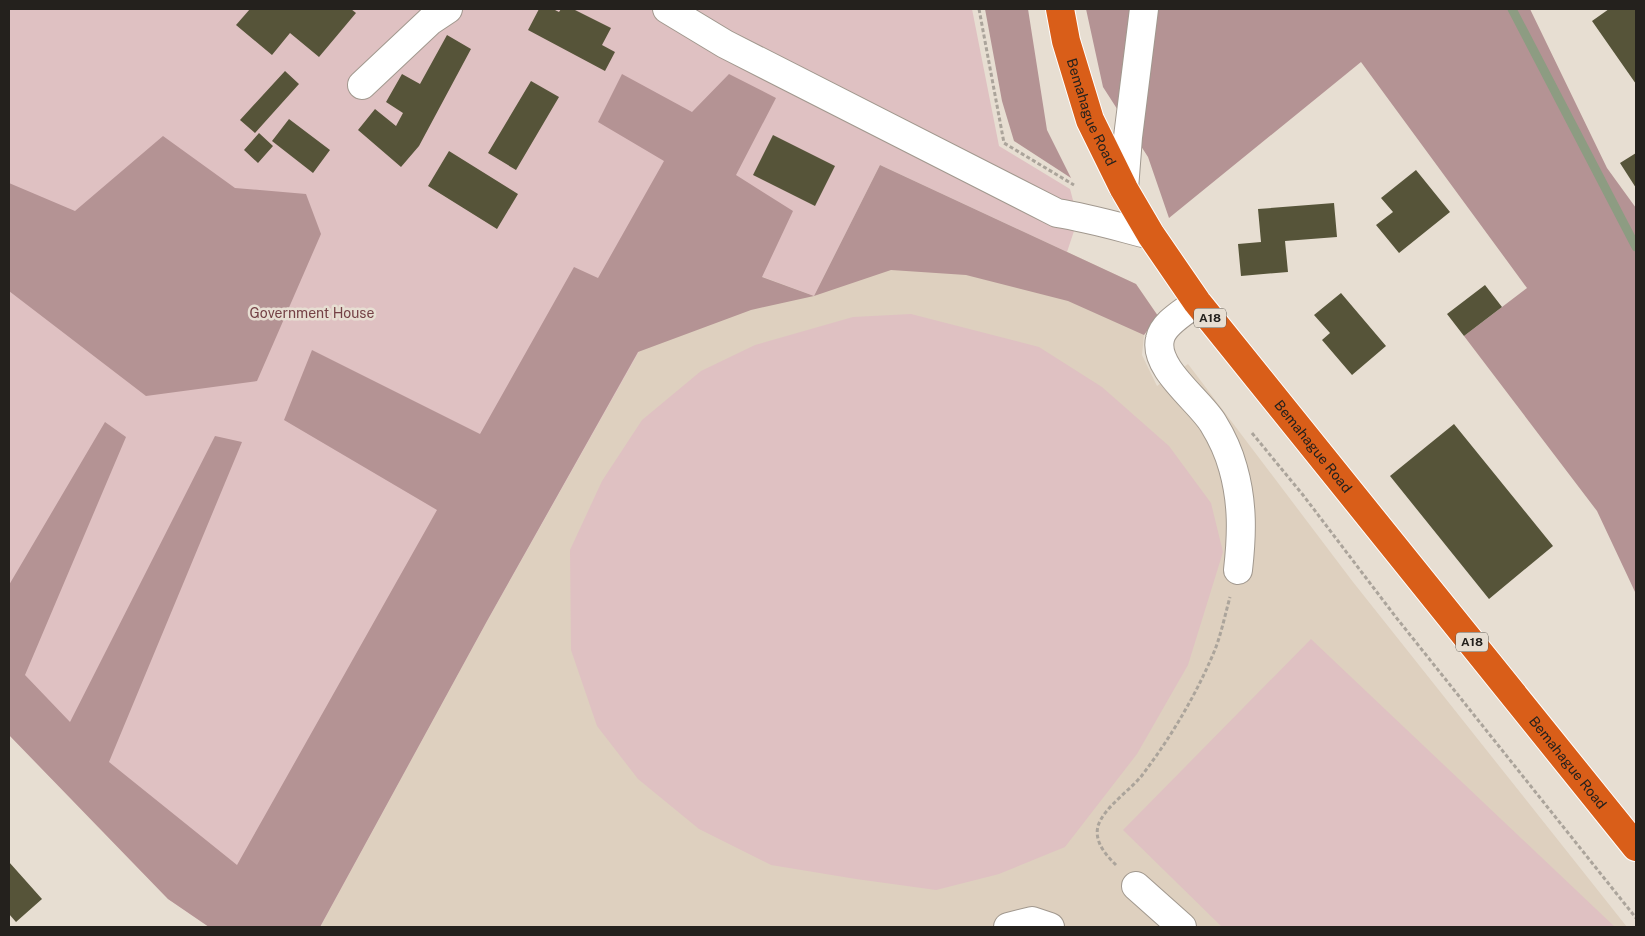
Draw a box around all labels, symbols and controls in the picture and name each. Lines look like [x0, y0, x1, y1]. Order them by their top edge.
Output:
street label: Bemahague Road [1064, 56, 1119, 168]
park label: Government House [250, 305, 374, 321]
road number: A18 [1194, 308, 1226, 328]
street label: Bemahague Road [1271, 397, 1355, 496]
road number: A18 [1456, 632, 1488, 652]
street label: Bemahague Road [1526, 713, 1610, 812]

